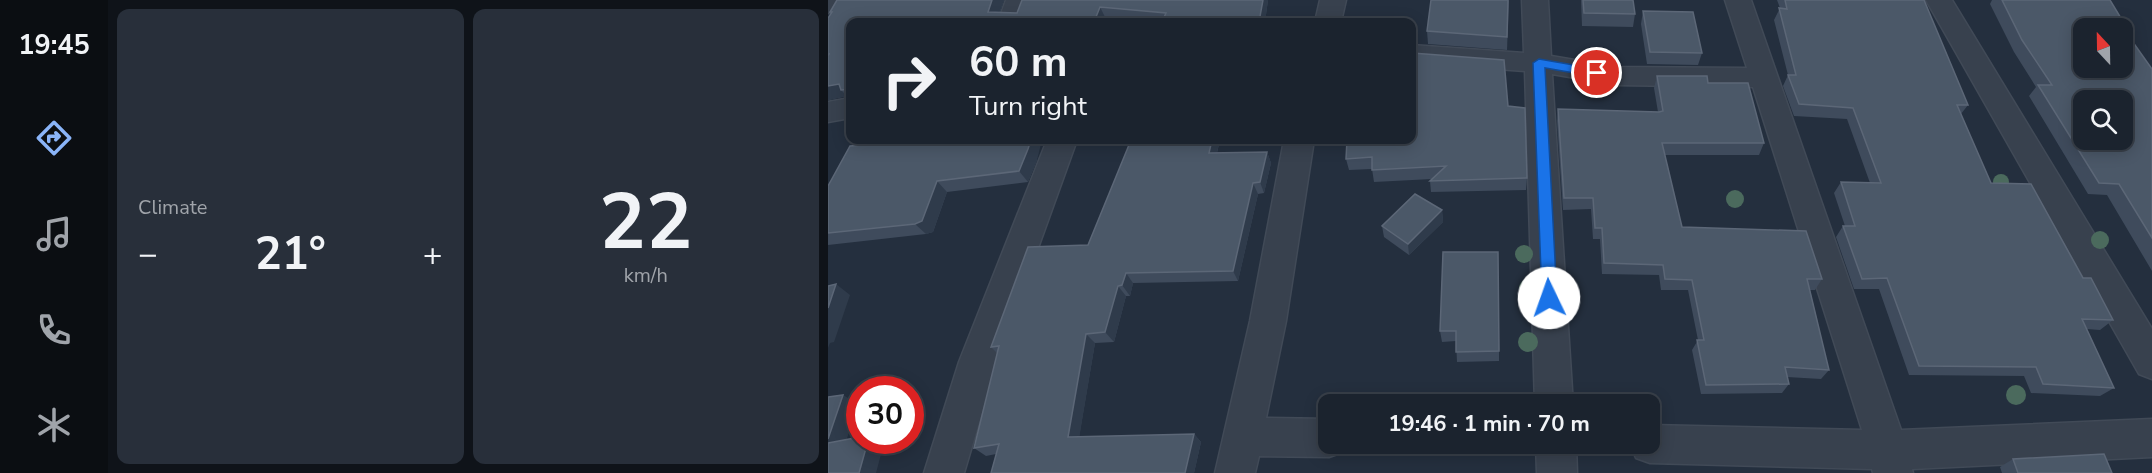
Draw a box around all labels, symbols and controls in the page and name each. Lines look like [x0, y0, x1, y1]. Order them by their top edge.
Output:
north arrow [2073, 18, 2133, 78]
map controls [2073, 18, 2133, 150]
text: 19:45 [18, 27, 90, 64]
text: 60 m [969, 34, 1068, 91]
icon: right [870, 42, 948, 120]
pin [1571, 47, 1622, 98]
icon: arrive [1580, 56, 1613, 89]
text: Turn right [969, 88, 1087, 125]
button: search [2073, 90, 2133, 150]
icon: directions [33, 117, 75, 159]
text: 22 [599, 169, 693, 276]
text: Climate [138, 194, 207, 221]
icon: music [33, 213, 75, 255]
text: 21° [255, 224, 326, 285]
text: − [138, 232, 158, 277]
text: + [423, 232, 443, 277]
text: km/h [624, 262, 668, 289]
position arrow [1517, 266, 1581, 330]
icon: phone [33, 309, 75, 351]
speed limit sign: 30 [846, 376, 924, 454]
icon: climate [33, 404, 75, 446]
text: 19:46 · 1 min · 70 m [1388, 409, 1590, 439]

